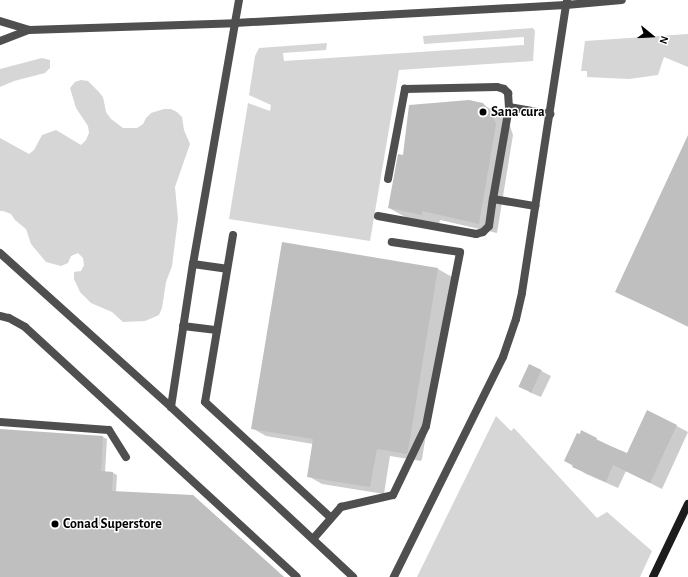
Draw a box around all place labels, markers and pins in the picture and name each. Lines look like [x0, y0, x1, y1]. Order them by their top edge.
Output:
place label: Sana cura [491, 104, 545, 120]
marker: Sana cura [478, 107, 488, 117]
place label: Conad Superstore [63, 516, 162, 532]
marker: Conad Superstore [50, 519, 60, 529]

